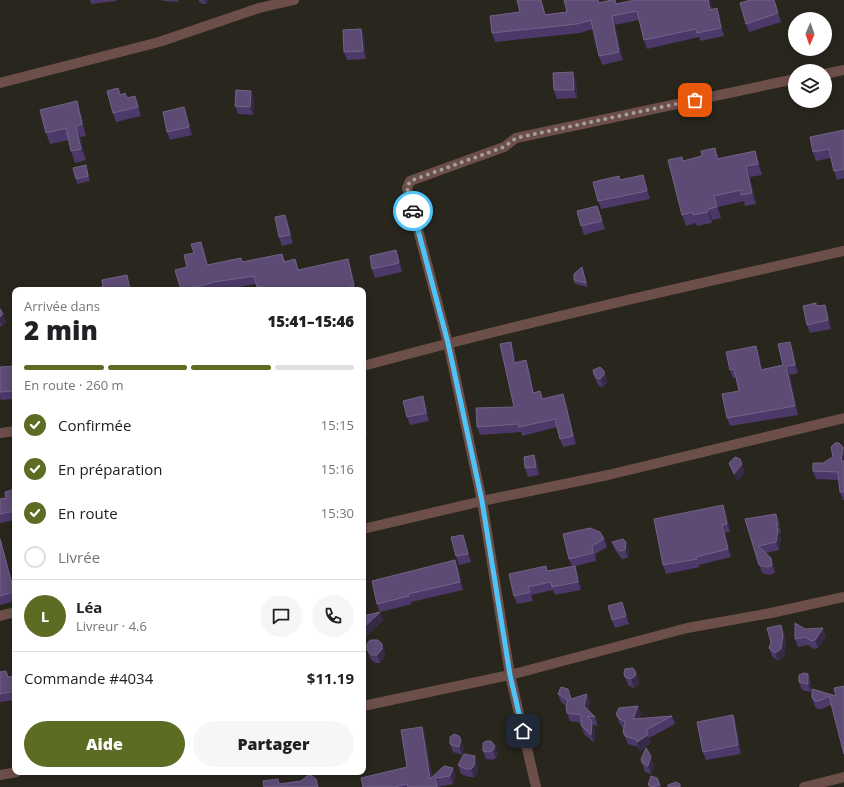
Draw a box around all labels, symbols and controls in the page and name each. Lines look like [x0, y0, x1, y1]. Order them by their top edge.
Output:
north arrow [788, 12, 832, 56]
map controls [788, 12, 832, 108]
button: layers [788, 64, 832, 108]
pin [678, 83, 712, 117]
icon: bag [684, 89, 706, 111]
courier [393, 191, 433, 231]
icon: car [402, 200, 424, 222]
text: Arrivée dans [24, 297, 100, 315]
text: 15:41–15:46 [268, 311, 354, 331]
text: 2 min [24, 312, 98, 348]
text: En route · 260 m [24, 376, 124, 394]
icon: check [24, 414, 46, 436]
text: Confirmée [58, 415, 131, 435]
text: 15:15 [321, 416, 354, 434]
icon: check [24, 458, 46, 480]
text: En préparation [58, 459, 163, 479]
text: 15:16 [321, 460, 354, 478]
icon: check [24, 502, 46, 524]
text: En route [58, 503, 118, 523]
text: 15:30 [321, 504, 354, 522]
text: Livrée [58, 547, 100, 567]
button: chat [260, 595, 302, 637]
button: phone [312, 595, 354, 637]
text: Léa [76, 597, 102, 617]
text: L [41, 606, 49, 626]
text: Livreur · 4.6 [76, 617, 147, 635]
text: Commande #4034 [24, 668, 153, 688]
text: $11.19 [307, 668, 354, 688]
pin [506, 714, 540, 748]
icon: home [512, 720, 534, 742]
button: Aide [24, 721, 185, 767]
button: Partager [193, 721, 354, 767]

